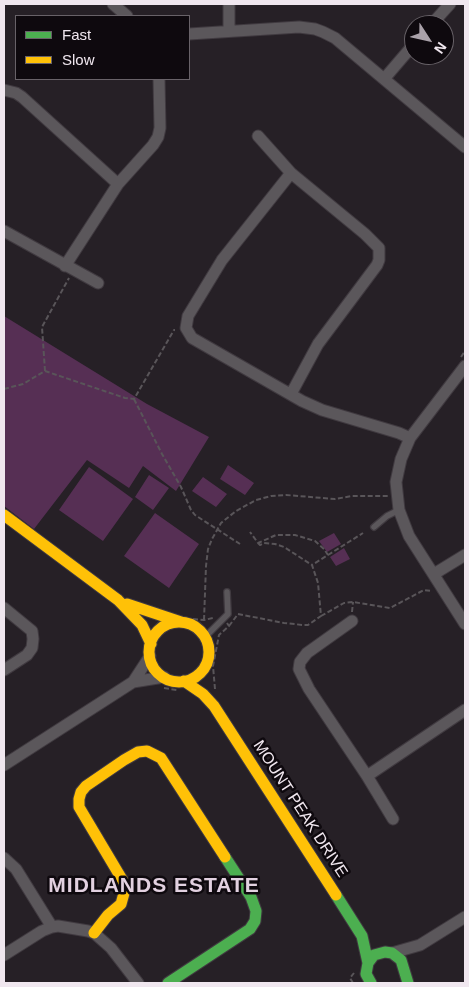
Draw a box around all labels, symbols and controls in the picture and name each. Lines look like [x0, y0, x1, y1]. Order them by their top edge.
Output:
legend [15, 15, 190, 80]
north arrow [404, 15, 454, 65]
text: Fast [62, 26, 91, 43]
text: N [431, 39, 450, 57]
text: Slow [62, 51, 95, 68]
street label: MOUNT PEAK DRIVE [249, 737, 351, 881]
district label: MIDLANDS ESTATE [46, 873, 262, 899]

